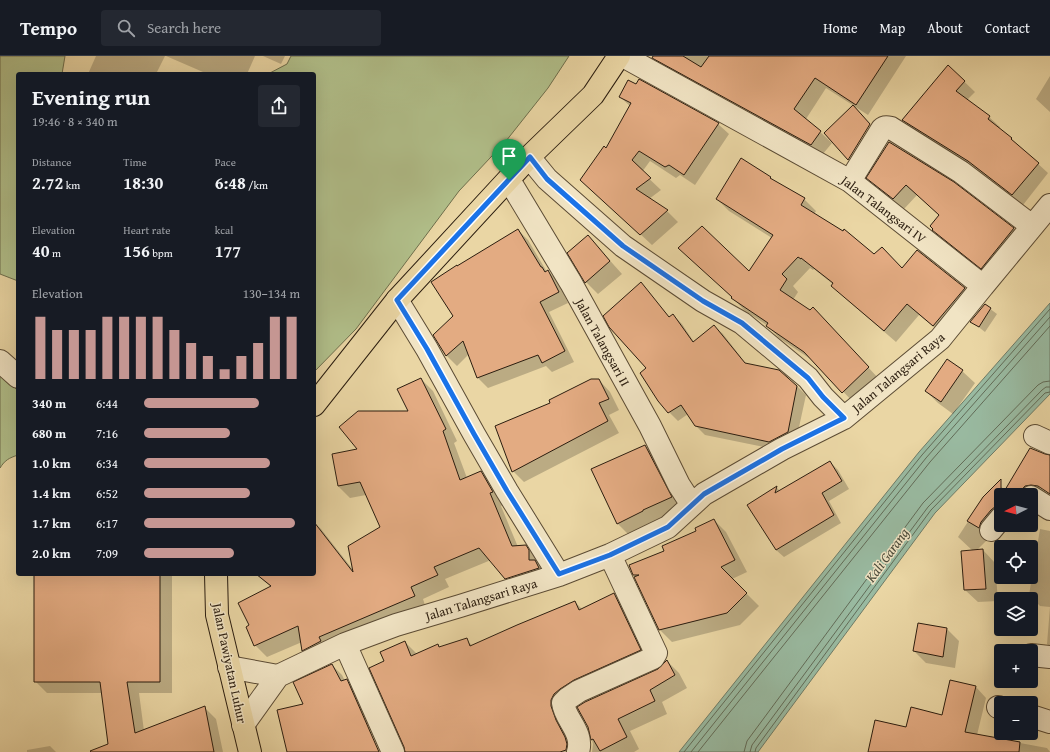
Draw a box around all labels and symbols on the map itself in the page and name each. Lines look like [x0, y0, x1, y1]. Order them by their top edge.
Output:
pin [492, 139, 526, 180]
street label: Jalan Talangsari IV [836, 170, 931, 248]
street label: Jalan Talangsari II [570, 293, 635, 390]
street label: Jalan Talangsari Raya [846, 327, 949, 418]
north arrow [994, 488, 1038, 532]
water label: Kali Garang [860, 523, 914, 587]
street label: Jalan Talangsari Raya [421, 573, 540, 626]
street label: Jalan Pawiyatan Luhur [207, 599, 252, 726]

